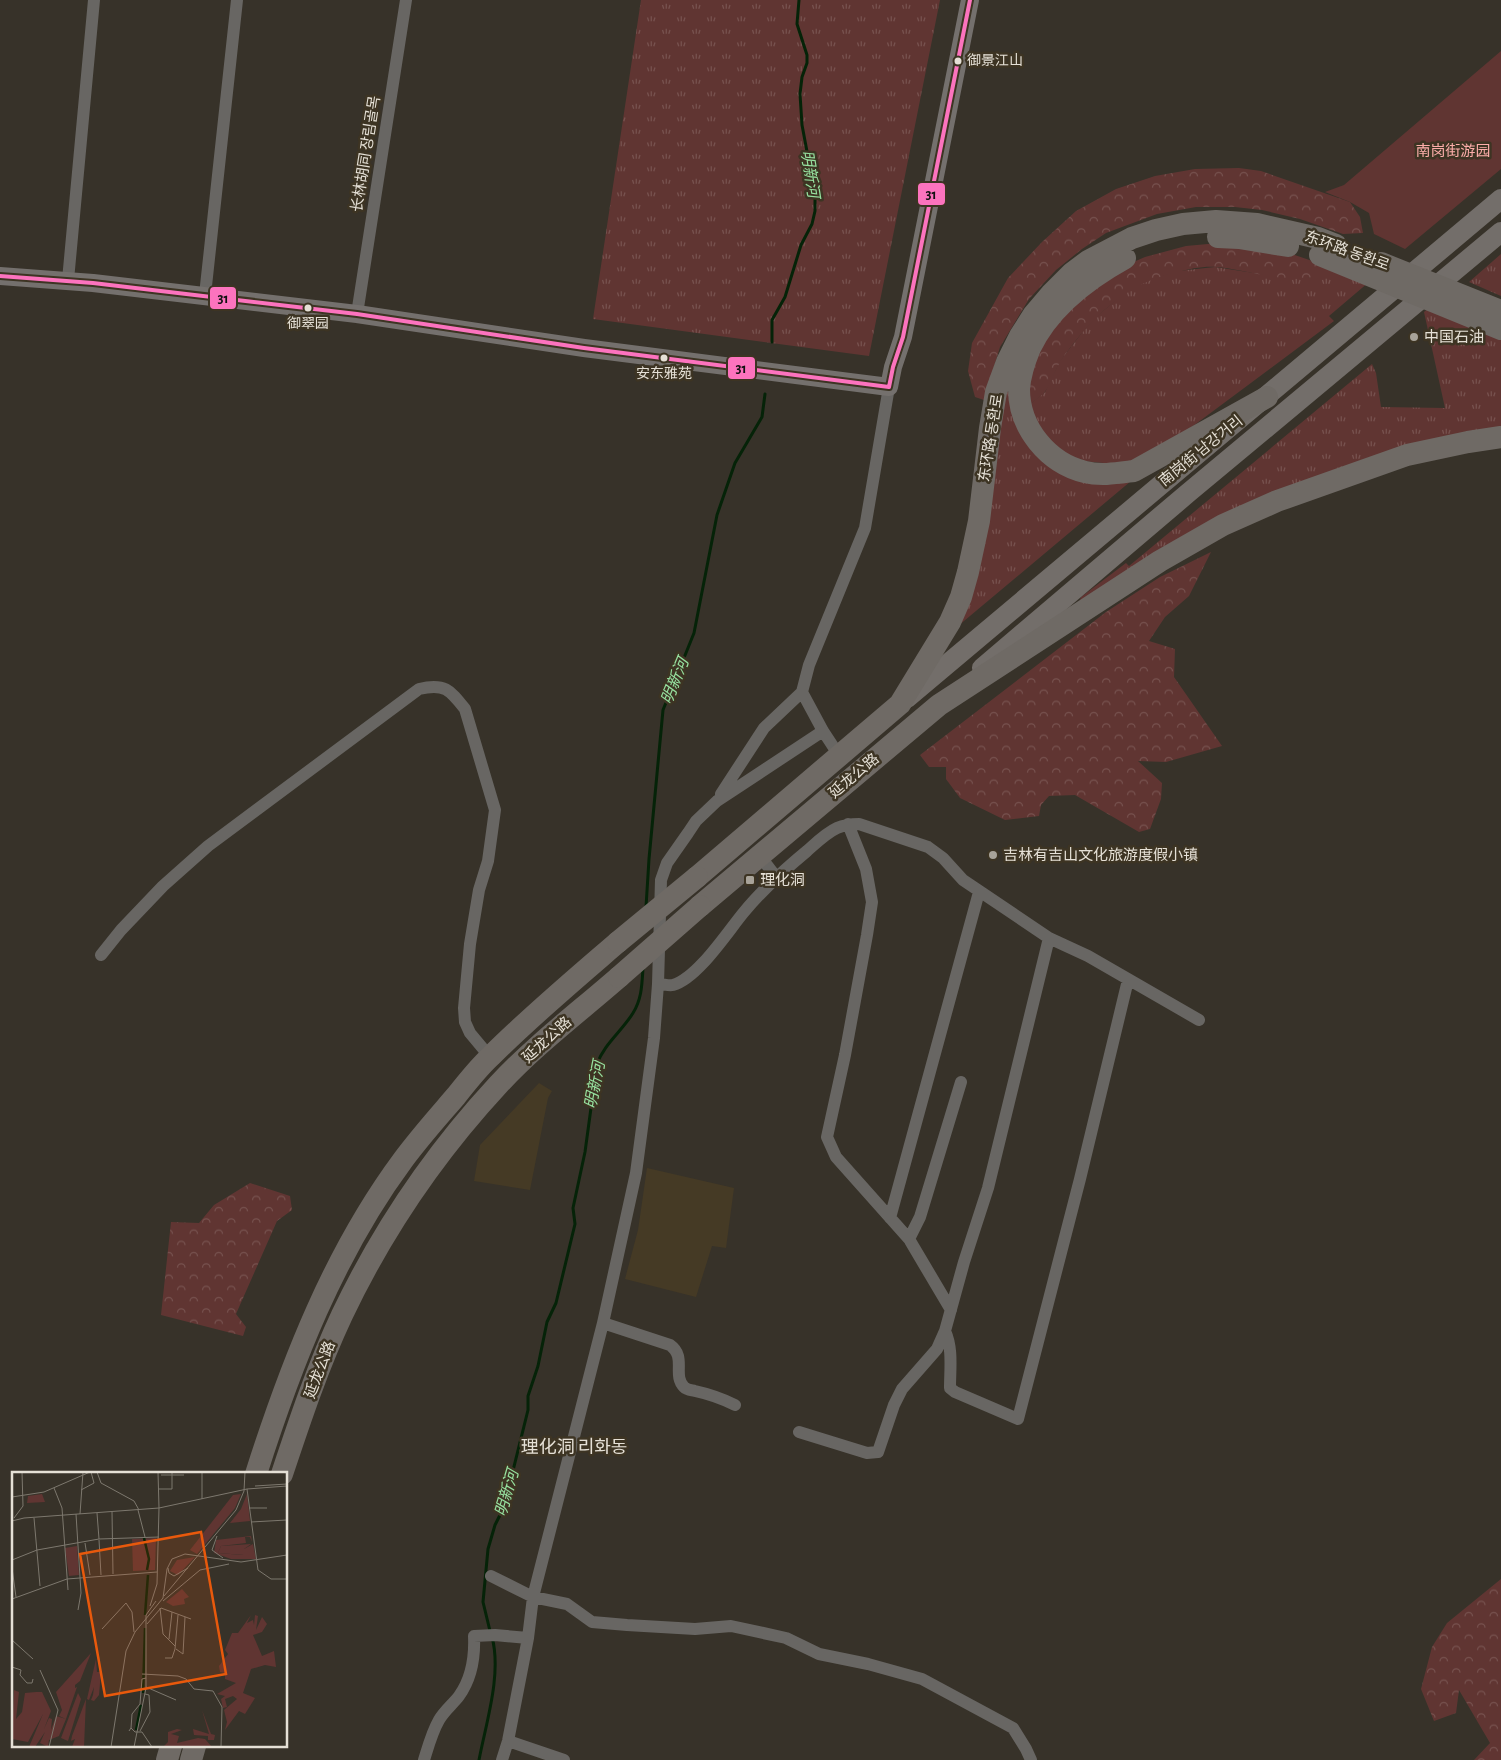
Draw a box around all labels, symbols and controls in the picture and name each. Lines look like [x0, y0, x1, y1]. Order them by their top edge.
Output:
place label: 御景江山 [967, 53, 1023, 68]
marker: 御景江山 [953, 56, 963, 66]
street label: 长林胡同 장림골목 [348, 95, 383, 213]
park label: 南岗街游园 [1415, 143, 1491, 159]
water label: 明新河 [798, 149, 823, 202]
line badge: 31 [917, 182, 946, 206]
text: 31 [925, 188, 937, 202]
street label: 东环路 동환로 [1303, 227, 1392, 273]
line badge: 31 [209, 286, 237, 310]
text: 31 [217, 292, 229, 306]
marker: 御翠园 [303, 303, 313, 313]
place label: 御翠园 [287, 316, 329, 331]
place label: 中国石油 [1424, 329, 1484, 345]
marker: 中国石油 [1408, 331, 1420, 343]
marker: 安东雅苑 [659, 353, 669, 363]
line badge: 31 [727, 356, 756, 380]
text: 31 [735, 362, 747, 376]
place label: 安东雅苑 [636, 366, 692, 381]
street label: 东环路 동환로 [975, 393, 1005, 483]
street label: 南岗街 남강거리 [1156, 412, 1246, 489]
water label: 明新河 [658, 653, 693, 706]
street label: 延龙公路 [825, 749, 882, 801]
place label: 吉林有吉山文化旅游度假小镇 [1003, 846, 1198, 863]
marker: 吉林有吉山文化旅游度假小镇 [987, 849, 999, 861]
place label: 理化洞 [760, 871, 805, 888]
marker: 理化洞 [744, 874, 756, 886]
street label: 延龙公路 [518, 1013, 574, 1066]
water label: 明新河 [582, 1057, 608, 1110]
street label: 延龙公路 [300, 1339, 338, 1401]
district label: 理化洞 리화동 [521, 1437, 627, 1457]
water label: 明新河 [492, 1465, 522, 1518]
inset map [12, 1472, 288, 1748]

